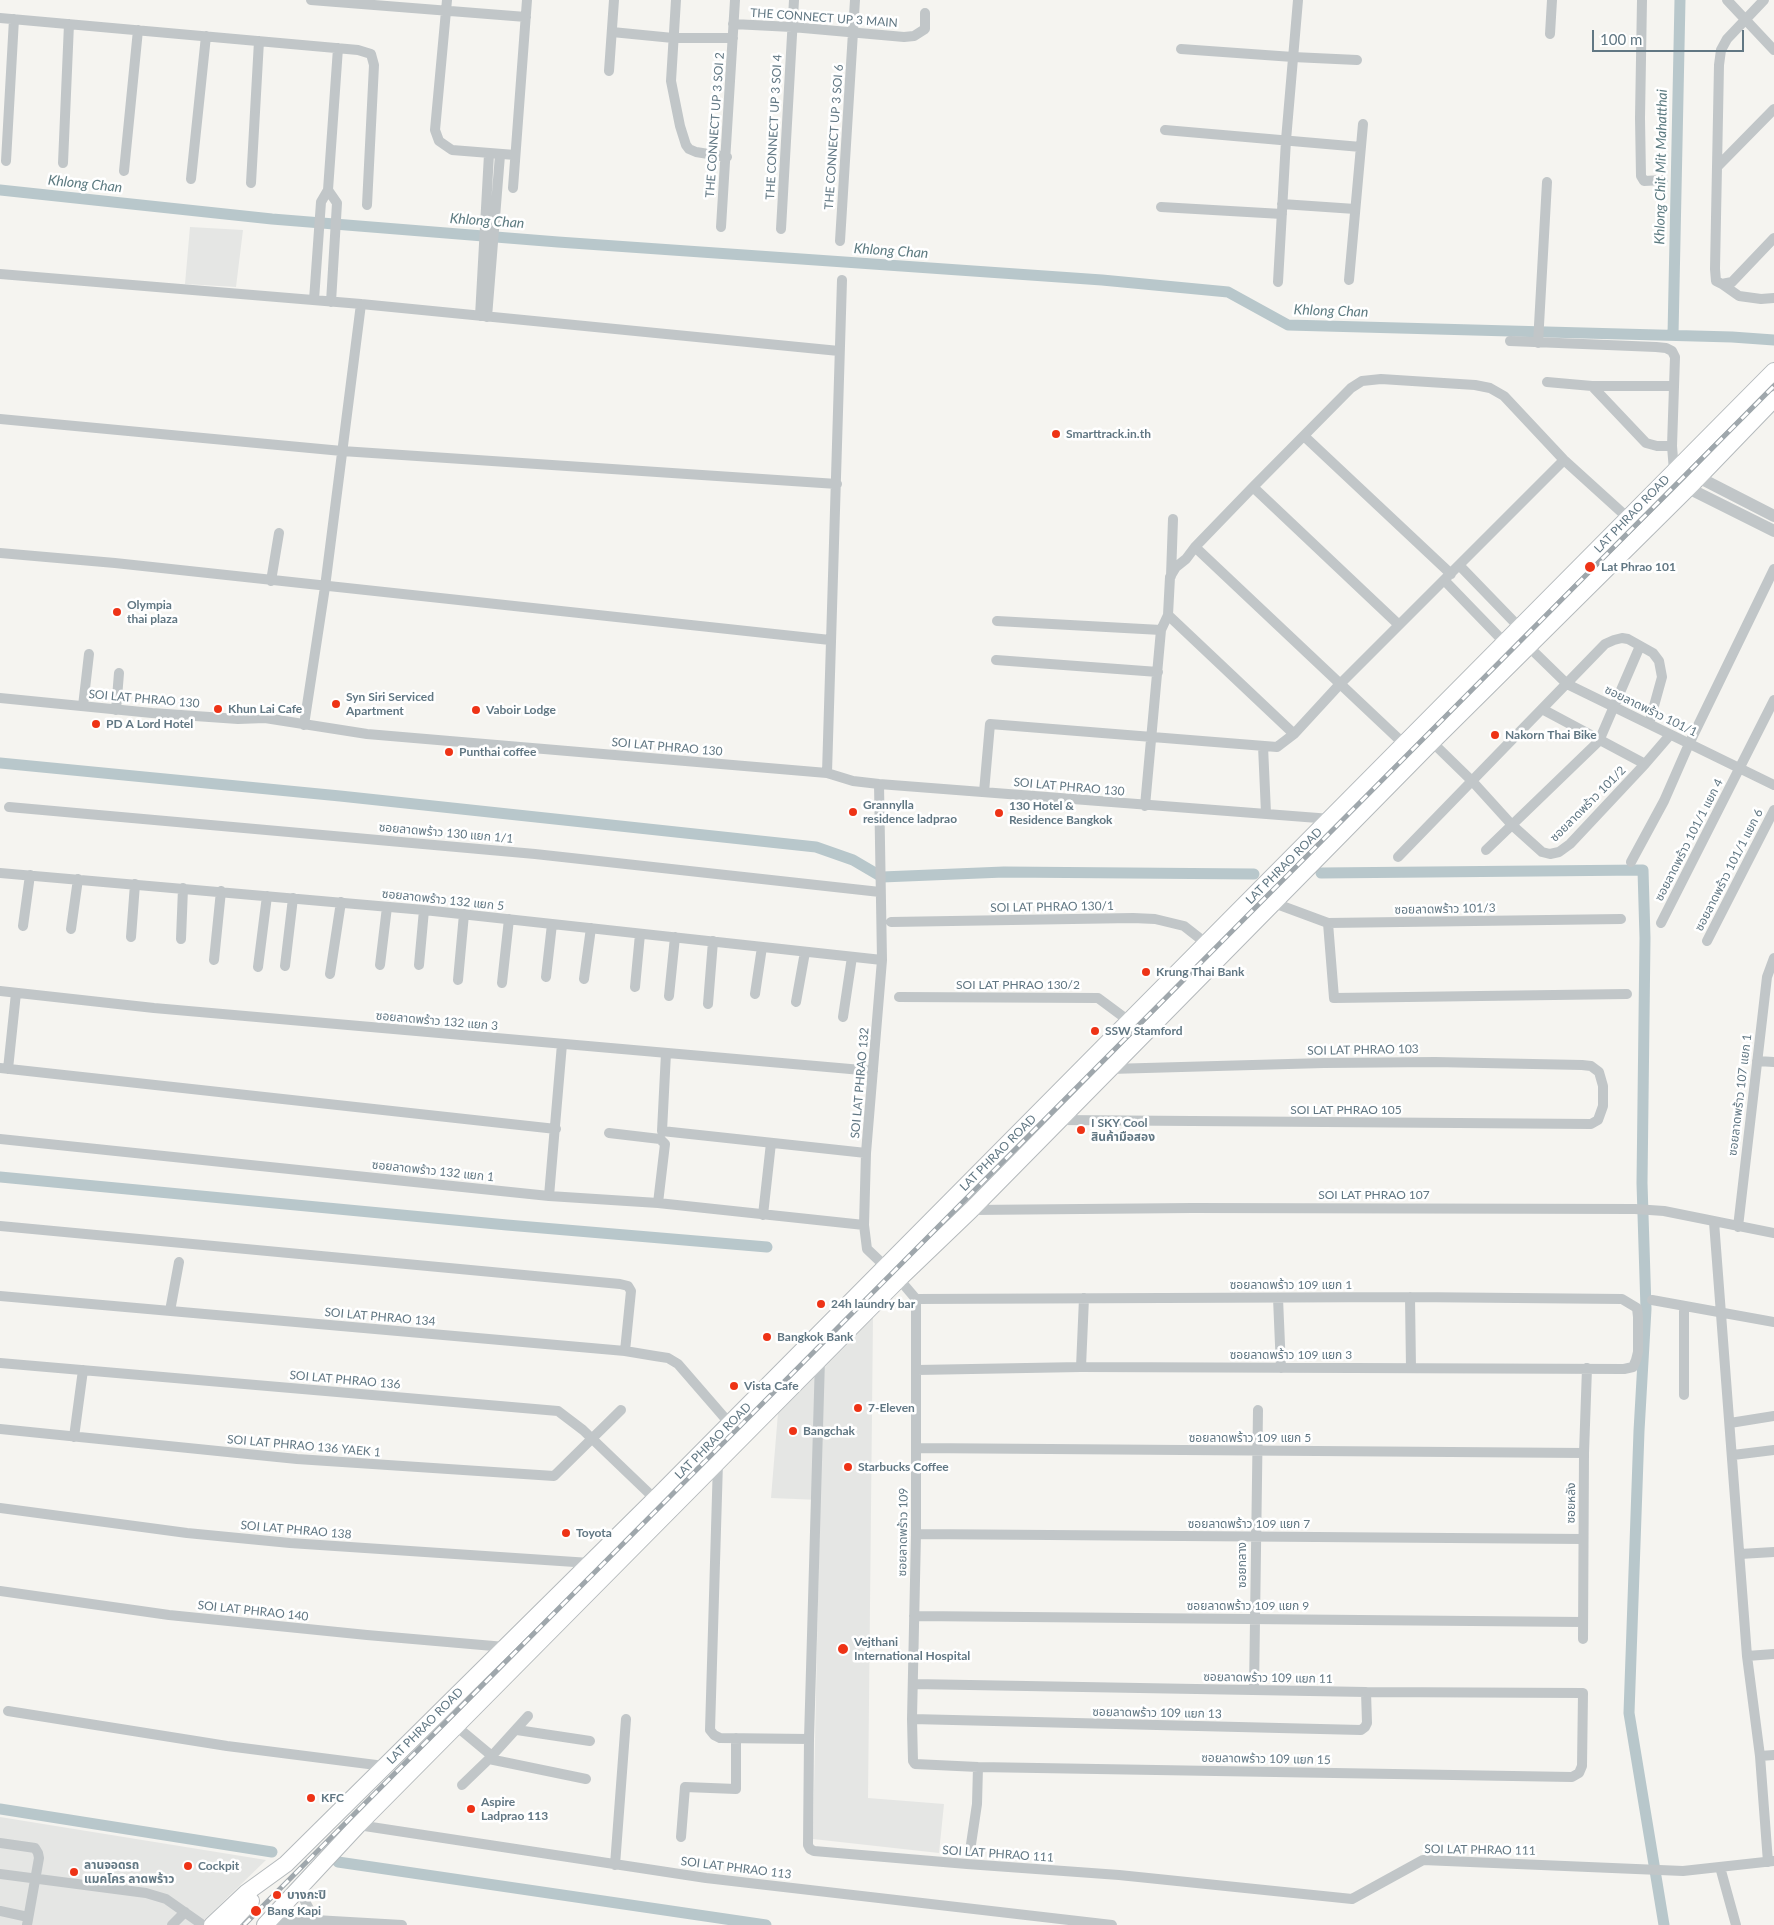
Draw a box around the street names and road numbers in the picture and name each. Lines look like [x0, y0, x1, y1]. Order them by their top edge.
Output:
street label: THE CONNECT UP 3 MAIN [750, 6, 898, 30]
street label: THE CONNECT UP 3 SOI 2 [703, 52, 727, 198]
street label: THE CONNECT UP 3 SOI 4 [763, 54, 785, 200]
street label: THE CONNECT UP 3 SOI 6 [822, 64, 846, 210]
street label: LAT PHRAO ROAD [1591, 472, 1673, 556]
street label: ซอยลาดพร้าว 101/1 [1602, 682, 1700, 740]
street label: SOI LAT PHRAO 130 [88, 687, 200, 711]
street label: SOI LAT PHRAO 130 [611, 735, 723, 759]
street label: ซอยลาดพร้าว 101/2 [1547, 763, 1629, 845]
street label: SOI LAT PHRAO 130 [1013, 775, 1125, 799]
street label: ซอยลาดพร้าว 101/1 แยก 4 [1652, 777, 1726, 903]
street label: ซอยลาดพร้าว 101/1 แยก 6 [1692, 807, 1766, 933]
street label: ซอยลาดพร้าว 130 แยก 1/1 [378, 820, 514, 846]
street label: LAT PHRAO ROAD [1243, 825, 1325, 907]
street label: ซอยลาดพร้าว 132 แยก 5 [381, 886, 505, 914]
street label: SOI LAT PHRAO 130/1 [990, 899, 1114, 915]
street label: ซอยลาดพร้าว 101/3 [1394, 901, 1496, 917]
street label: SOI LAT PHRAO 130/2 [956, 978, 1080, 992]
street label: ซอยลาดพร้าว 132 แยก 3 [375, 1008, 499, 1034]
street label: SOI LAT PHRAO 132 [848, 1027, 872, 1139]
street label: ซอยลาดพร้าว 107 แยก 1 [1725, 1033, 1755, 1157]
street label: SOI LAT PHRAO 103 [1307, 1042, 1419, 1058]
street label: SOI LAT PHRAO 105 [1290, 1103, 1402, 1117]
street label: LAT PHRAO ROAD [957, 1112, 1039, 1194]
street label: ซอยลาดพร้าว 132 แยก 1 [371, 1157, 495, 1185]
street label: SOI LAT PHRAO 107 [1318, 1188, 1430, 1202]
street label: ซอยลาดพร้าว 109 แยก 1 [1230, 1278, 1352, 1292]
street label: SOI LAT PHRAO 134 [324, 1305, 436, 1329]
street label: ซอยลาดพร้าว 109 แยก 3 [1230, 1348, 1352, 1362]
street label: SOI LAT PHRAO 136 [289, 1368, 401, 1392]
street label: LAT PHRAO ROAD [672, 1400, 754, 1482]
street label: ซอยลาดพร้าว 109 แยก 5 [1189, 1431, 1311, 1445]
street label: SOI LAT PHRAO 136 YAEK 1 [227, 1432, 381, 1460]
street label: ซอยหลัง [1563, 1482, 1579, 1524]
street label: ซอยลาดพร้าว 109 [895, 1488, 911, 1576]
street label: ซอยลาดพร้าว 109 แยก 7 [1188, 1517, 1310, 1531]
street label: SOI LAT PHRAO 138 [240, 1518, 352, 1542]
street label: ซอยกลาง [1235, 1542, 1249, 1588]
street label: SOI LAT PHRAO 140 [197, 1598, 309, 1624]
street label: ซอยลาดพร้าว 109 แยก 9 [1187, 1599, 1309, 1613]
street label: ซอยลาดพร้าว 109 แยก 11 [1203, 1670, 1333, 1686]
street label: LAT PHRAO ROAD [384, 1685, 466, 1767]
street label: ซอยลาดพร้าว 109 แยก 13 [1092, 1705, 1222, 1721]
street label: ซอยลาดพร้าว 109 แยก 15 [1201, 1751, 1331, 1767]
street label: SOI LAT PHRAO 111 [1424, 1842, 1536, 1858]
street label: SOI LAT PHRAO 111 [942, 1843, 1054, 1865]
street label: SOI LAT PHRAO 113 [680, 1854, 792, 1882]

